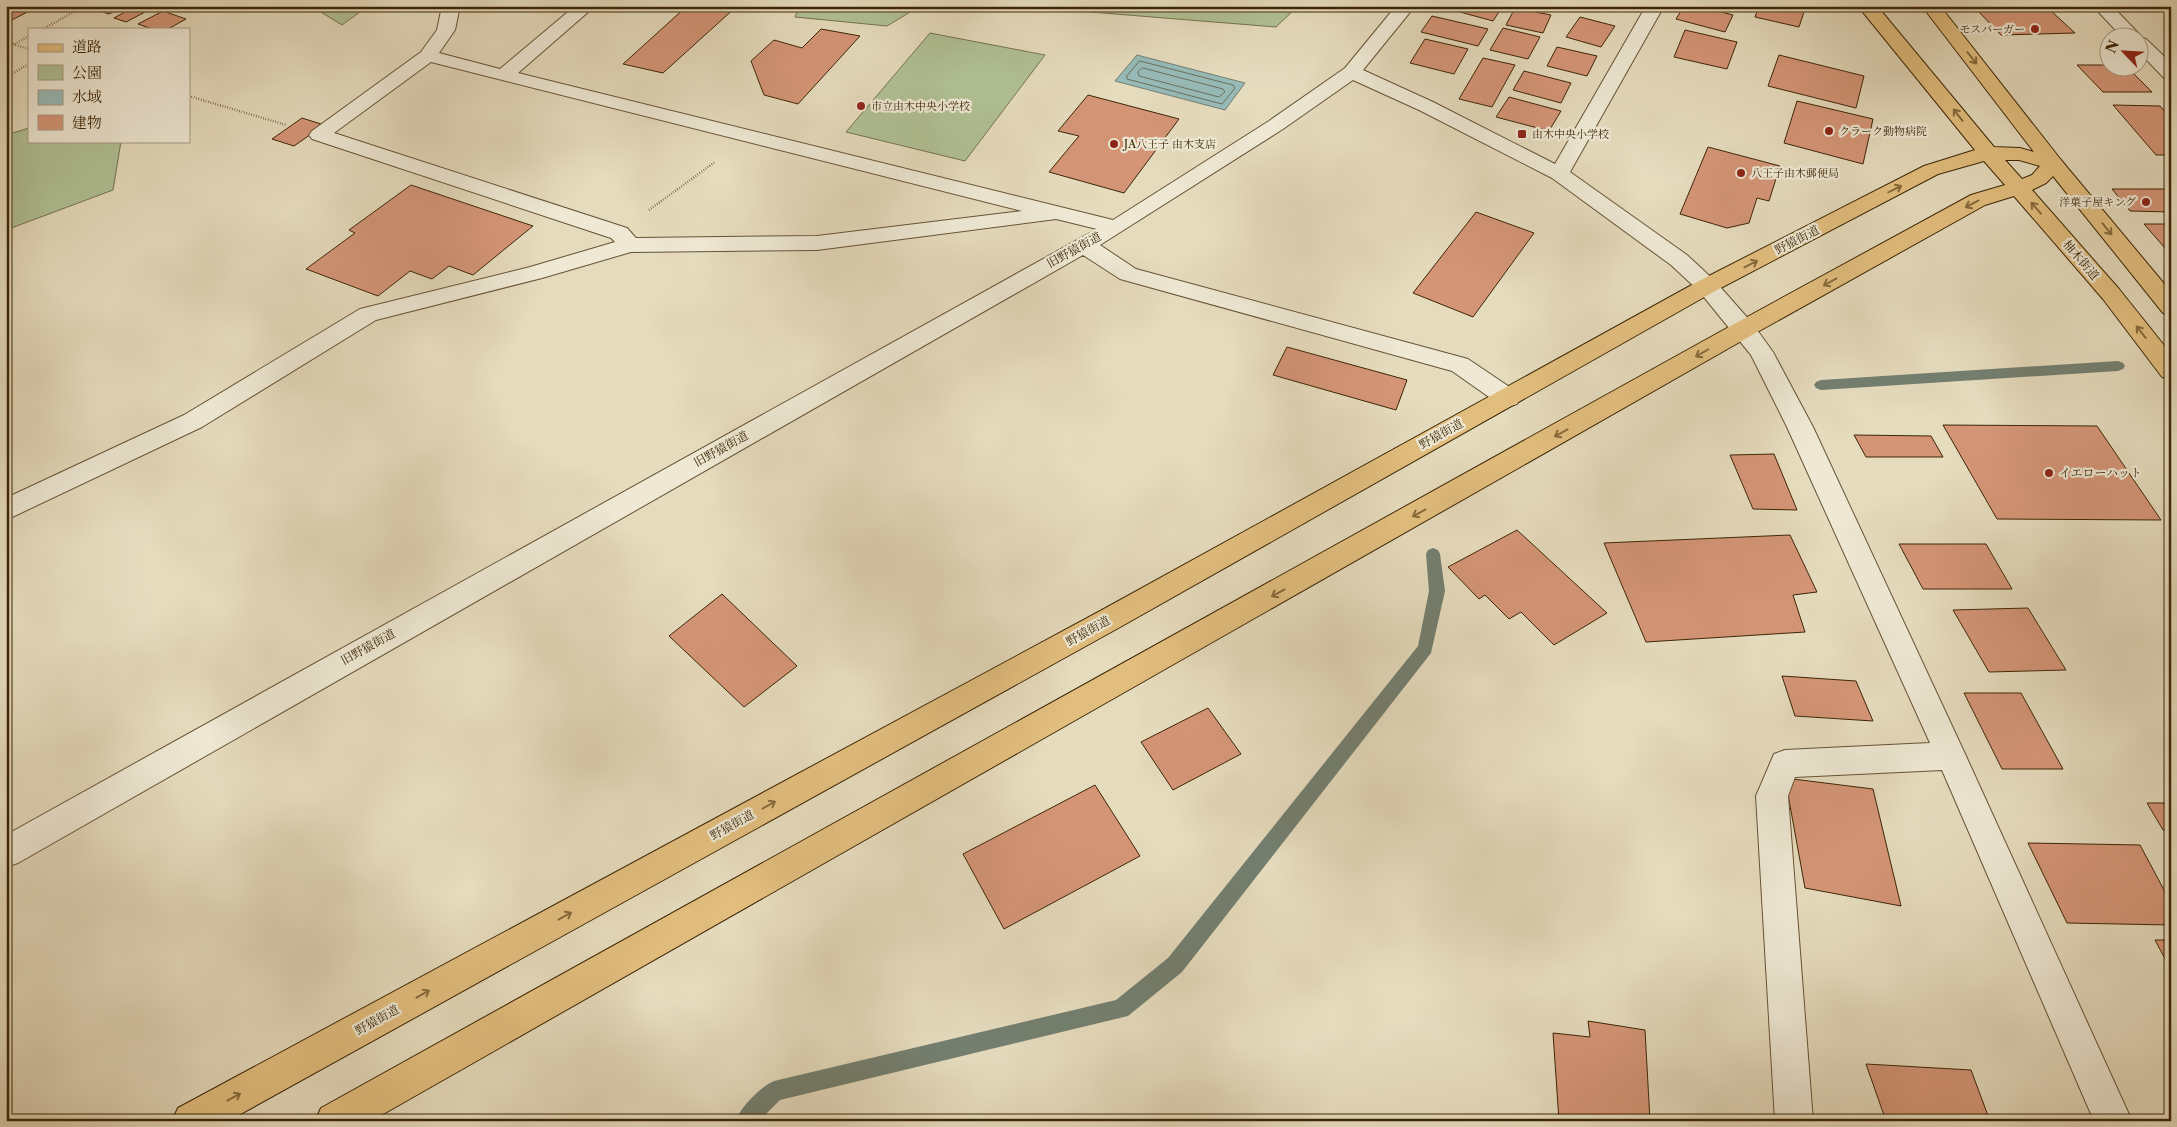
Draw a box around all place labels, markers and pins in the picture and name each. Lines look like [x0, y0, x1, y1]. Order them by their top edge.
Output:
place label: モスバーガー [1959, 22, 2025, 36]
marker: モスバーガー [2029, 23, 2041, 35]
place label: 市立由木中央小学校 [871, 99, 970, 113]
marker: 市立由木中央小学校 [855, 100, 867, 112]
place label: クラーク動物病院 [1839, 124, 1927, 138]
marker: クラーク動物病院 [1823, 125, 1835, 137]
place label: 由木中央小学校 [1532, 127, 1609, 141]
marker: 由木中央小学校 [1516, 128, 1528, 140]
place label: JA八王子 由木支店 [1122, 137, 1216, 151]
marker: JA八王子 由木支店 [1108, 138, 1120, 150]
place label: 八王子由木郵便局 [1751, 166, 1839, 180]
marker: 八王子由木郵便局 [1735, 167, 1747, 179]
place label: 洋菓子屋キング [2059, 195, 2136, 209]
marker: 洋菓子屋キング [2140, 196, 2152, 208]
place label: イエローハット [2059, 465, 2142, 480]
marker: イエローハット [2043, 467, 2055, 479]

